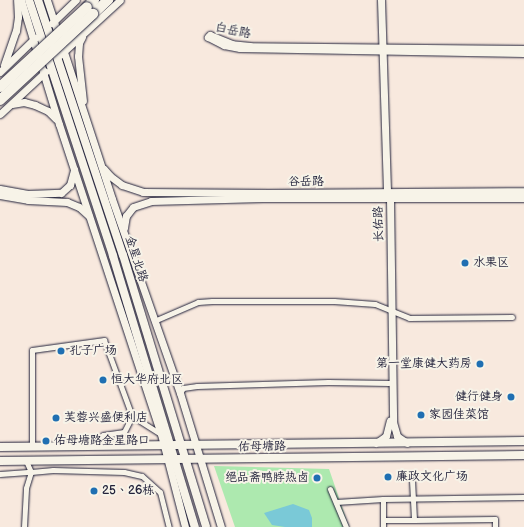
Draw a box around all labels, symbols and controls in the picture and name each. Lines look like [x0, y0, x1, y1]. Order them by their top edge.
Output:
street label: 白岳路 [214, 20, 252, 42]
street label: 谷岳路 [288, 175, 324, 189]
street label: 长佑路 [371, 206, 387, 242]
street label: 金星北路 [122, 234, 150, 284]
place label: 水果区 [473, 256, 509, 270]
marker: 水果区 [460, 258, 470, 268]
place label: 孔子广场 [69, 344, 117, 358]
marker: 孔子广场 [56, 346, 66, 356]
place label: 第一堂康健大药房 [376, 357, 472, 371]
marker: 第一堂康健大药房 [475, 359, 485, 369]
place label: 恒大华府北区 [111, 373, 183, 387]
marker: 恒大华府北区 [98, 375, 108, 385]
place label: 健行健身 [455, 390, 503, 404]
marker: 健行健身 [506, 392, 516, 402]
place label: 家园佳菜馆 [429, 408, 489, 422]
marker: 家园佳菜馆 [416, 410, 426, 420]
place label: 芙蓉兴盛便利店 [64, 411, 148, 425]
marker: 芙蓉兴盛便利店 [51, 413, 61, 423]
place label: 佑母塘路金星路口 [54, 434, 150, 448]
marker: 佑母塘路金星路口 [41, 436, 51, 446]
street label: 佑母塘路 [238, 439, 286, 455]
place label: 廉政文化广场 [396, 470, 468, 484]
place label: 绝品斋鸭脖热卤 [225, 471, 309, 485]
marker: 廉政文化广场 [383, 472, 393, 482]
marker: 绝品斋鸭脖热卤 [312, 473, 322, 483]
place label: 25、26栋 [102, 484, 154, 498]
marker: 25、26栋 [89, 486, 99, 496]

